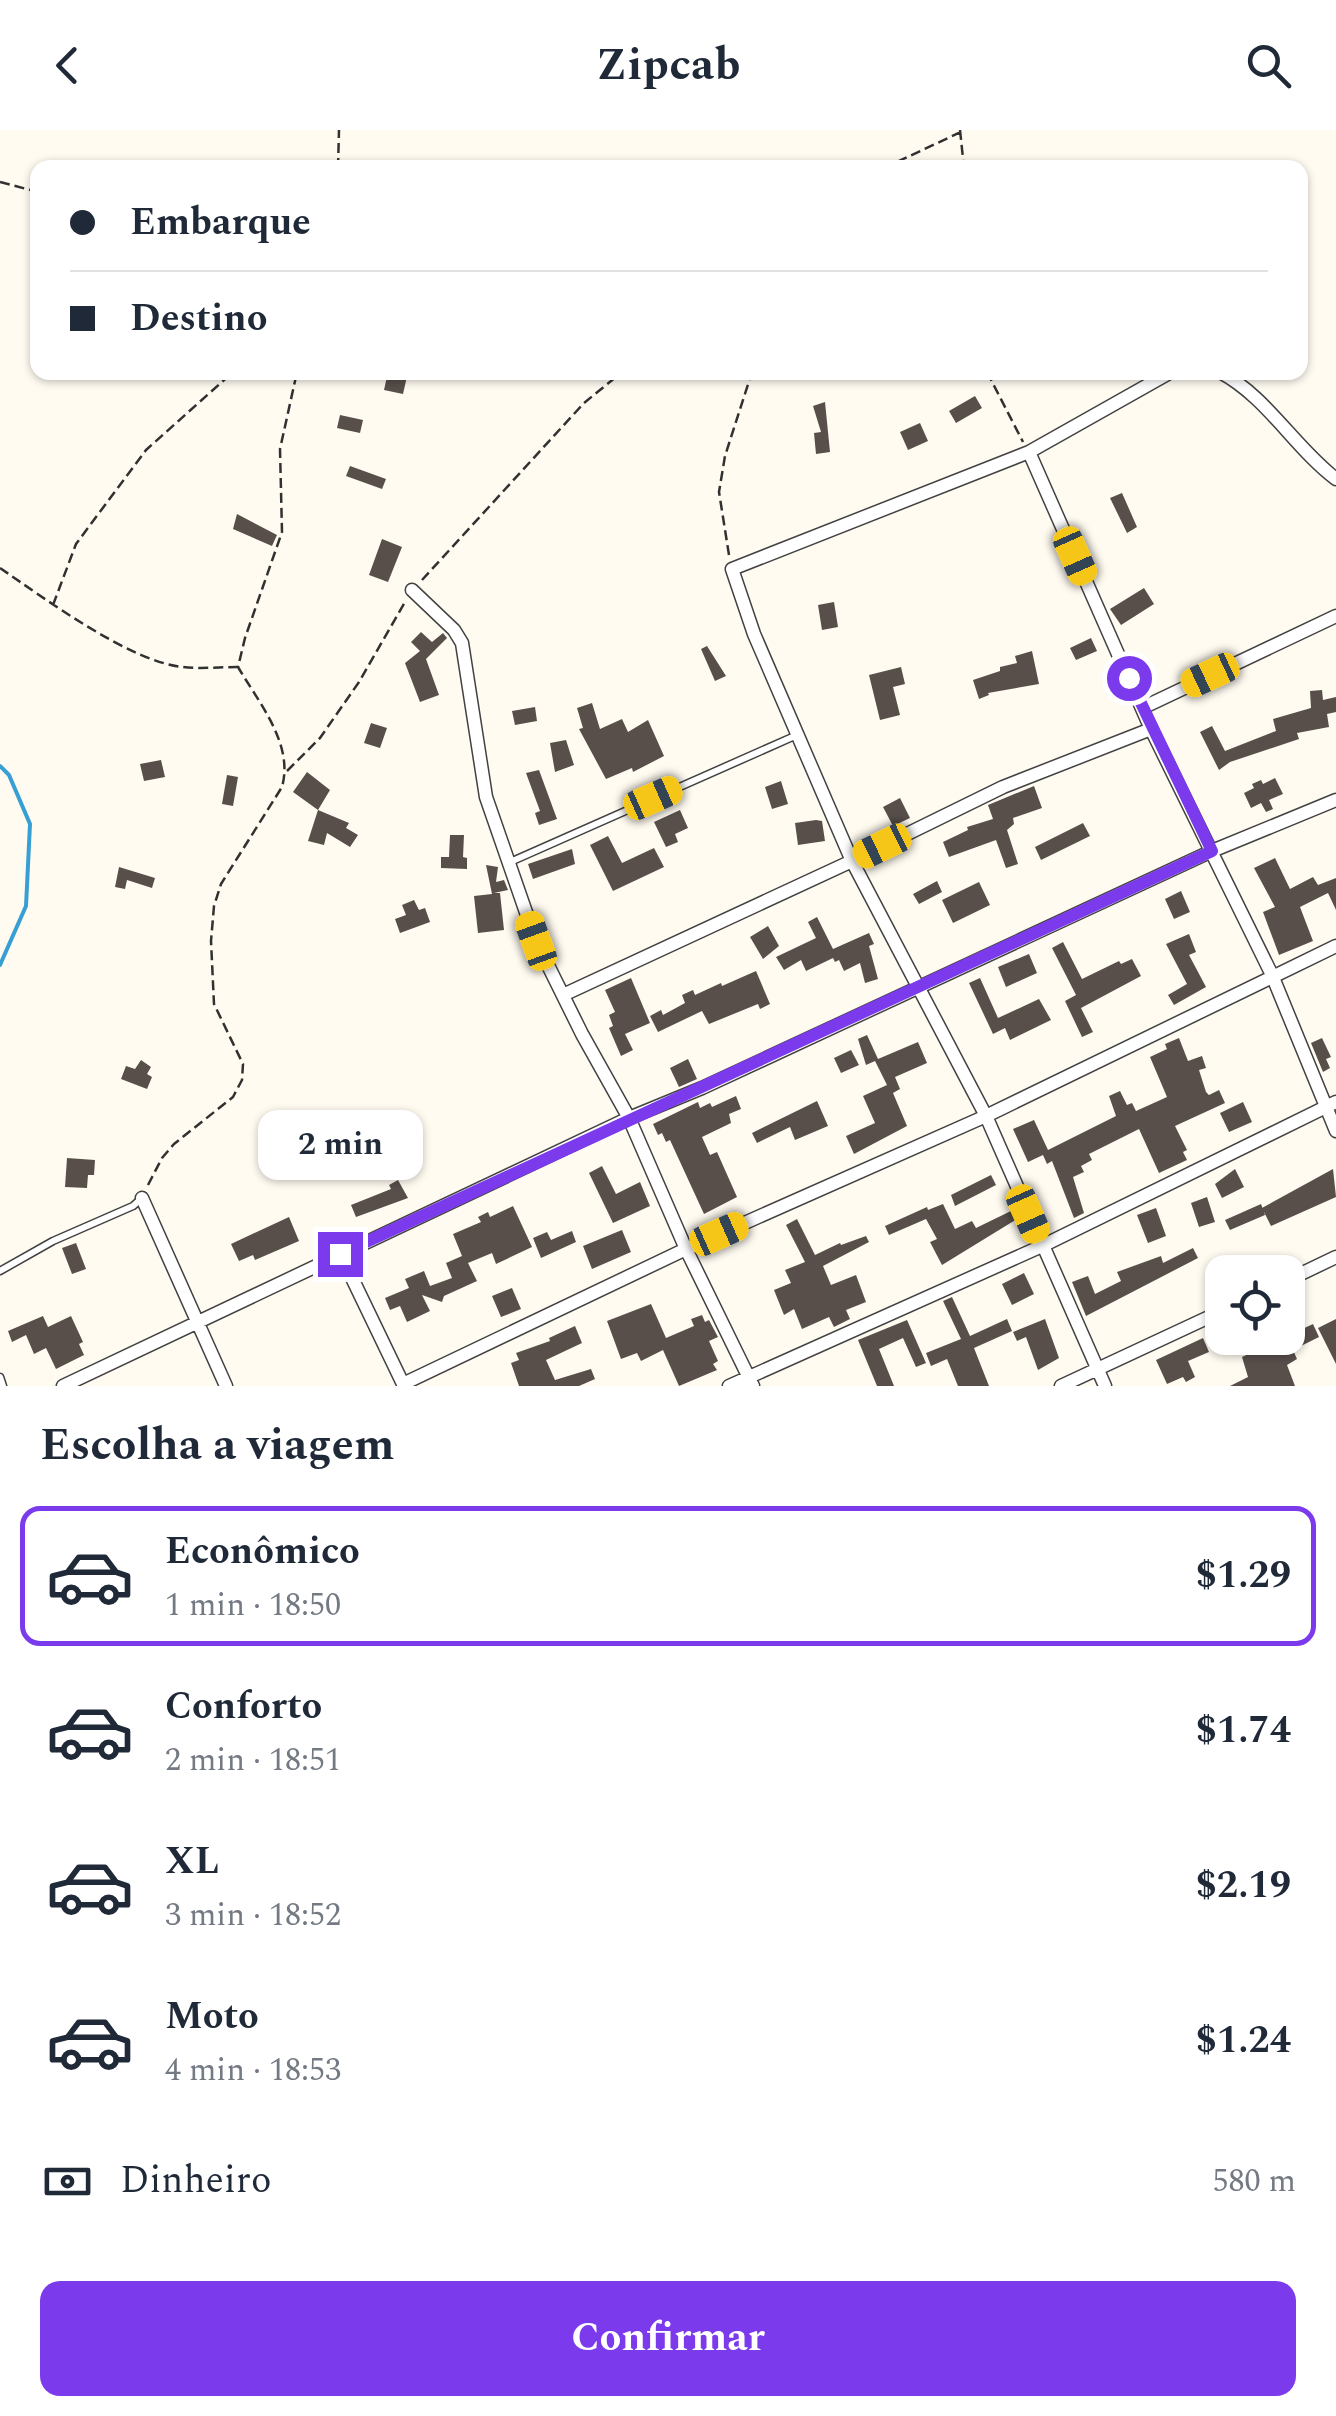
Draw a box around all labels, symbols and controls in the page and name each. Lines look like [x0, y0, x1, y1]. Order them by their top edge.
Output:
text: Zipcab [596, 31, 740, 100]
icon: back [40, 38, 95, 93]
icon: search [1241, 38, 1296, 93]
text: Embarque [130, 194, 311, 252]
text: Destino [130, 290, 268, 348]
car [1049, 522, 1101, 590]
car [1176, 649, 1244, 701]
route start [1107, 656, 1152, 701]
car [619, 772, 687, 824]
car [848, 819, 916, 873]
car [512, 908, 560, 974]
callout: 2 min [258, 1109, 422, 1179]
text: 2 min [298, 1120, 383, 1169]
car [1002, 1180, 1054, 1248]
car [685, 1208, 753, 1260]
route end [318, 1232, 363, 1277]
map controls [1205, 1255, 1305, 1355]
button: locate [1205, 1255, 1305, 1355]
text: Escolha a viagem [40, 1411, 394, 1480]
text: Econômico [165, 1523, 360, 1581]
icon: car [45, 1531, 135, 1621]
text: $1.29 [1196, 1547, 1291, 1605]
text: 1 min · 18:50 [165, 1581, 341, 1630]
text: Conforto [165, 1678, 322, 1736]
icon: car [45, 1686, 135, 1776]
text: $1.74 [1196, 1702, 1291, 1760]
text: 2 min · 18:51 [165, 1736, 341, 1785]
text: XL [165, 1833, 219, 1891]
icon: car [45, 1841, 135, 1931]
text: $2.19 [1196, 1857, 1291, 1915]
text: 3 min · 18:52 [165, 1891, 341, 1940]
text: Moto [165, 1988, 259, 2046]
icon: car [45, 1996, 135, 2086]
text: $1.24 [1196, 2012, 1291, 2070]
text: 4 min · 18:53 [165, 2046, 341, 2095]
text: Dinheiro [120, 2152, 271, 2210]
icon: cash [40, 2154, 95, 2209]
text: 580 m [1212, 2157, 1296, 2206]
button: Confirmar [40, 2281, 1296, 2396]

